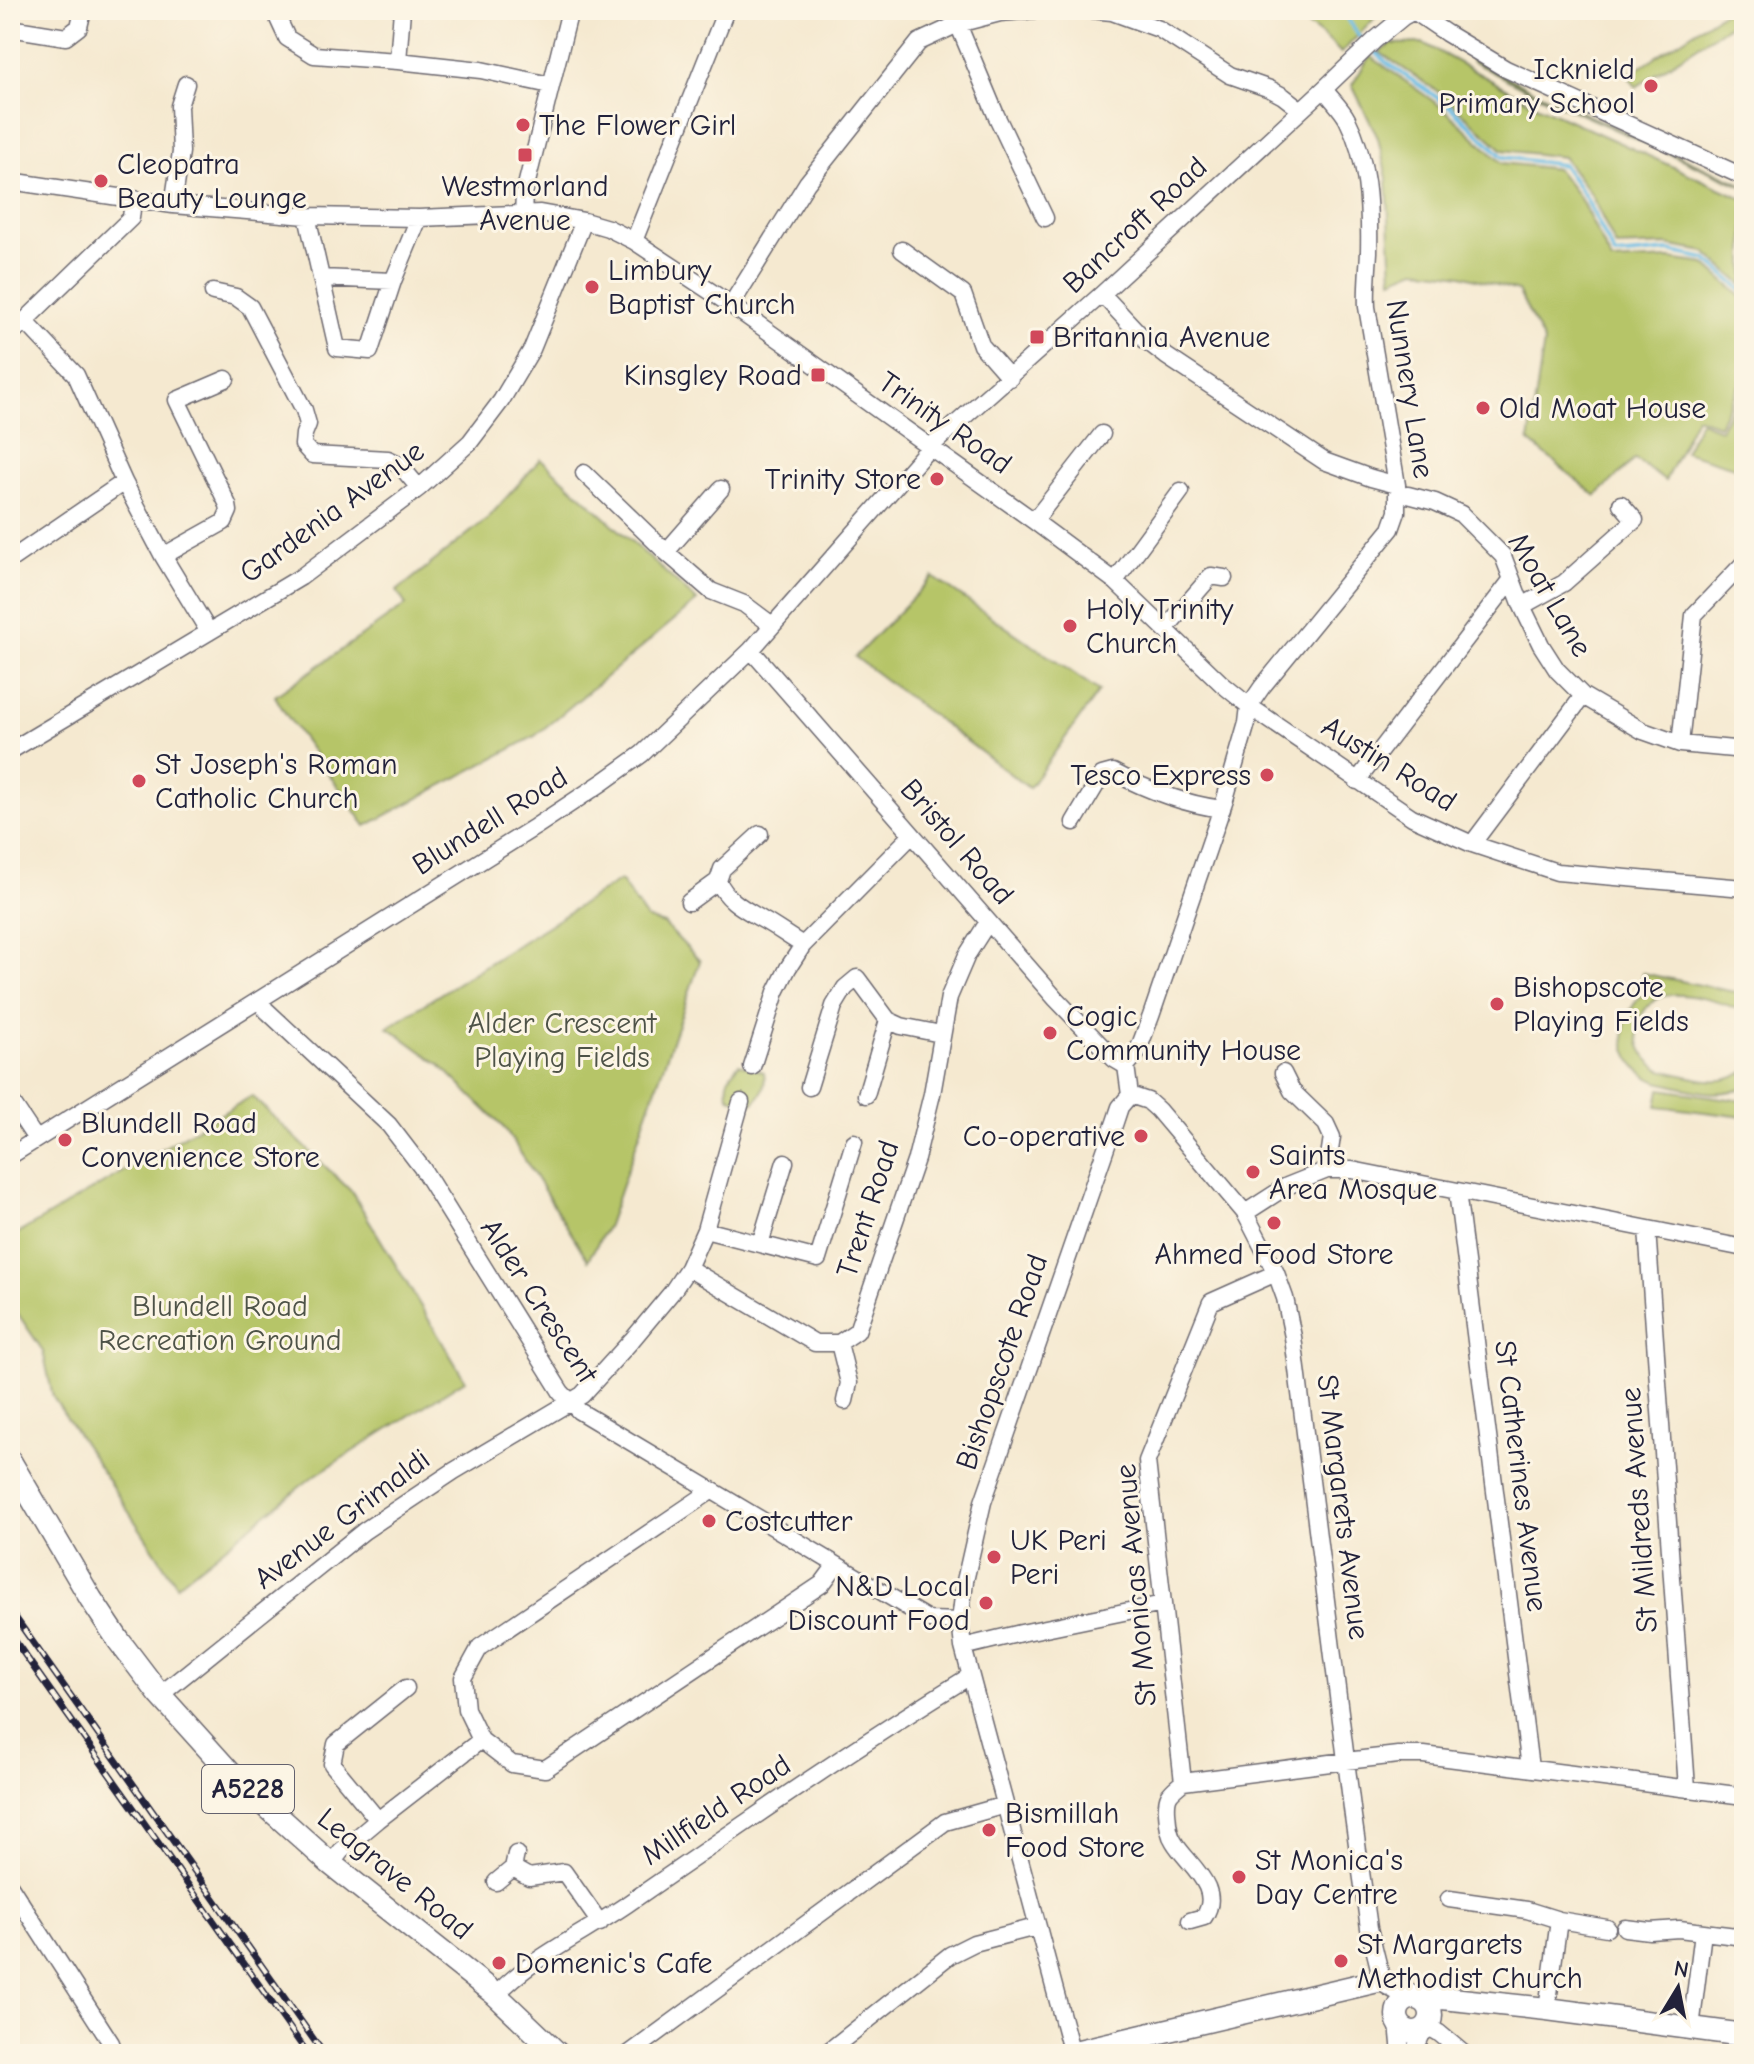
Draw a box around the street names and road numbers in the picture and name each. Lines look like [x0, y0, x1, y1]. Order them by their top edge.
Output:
street label: Bancroft Road [1056, 149, 1214, 301]
street label: Nunnery Lane [1379, 297, 1441, 481]
street label: Trinity Road [872, 364, 1018, 482]
street label: Gardenia Avenue [233, 433, 431, 591]
street label: Moat Lane [1501, 527, 1599, 663]
street label: Austin Road [1315, 709, 1463, 819]
street label: Blundell Road [406, 760, 574, 882]
street label: Bristol Road [893, 772, 1021, 912]
street label: Trent Road [829, 1136, 907, 1282]
street label: Alder Crescent [473, 1212, 606, 1391]
street label: Bishopscote Road [949, 1250, 1055, 1474]
street label: St Catherines Avenue [1487, 1338, 1555, 1614]
street label: St Margarets Avenue [1309, 1372, 1377, 1642]
street label: St Mildreds Avenue [1613, 1386, 1665, 1634]
street label: Avenue Grimaldi [247, 1441, 437, 1597]
street label: St Monicas Avenue [1108, 1462, 1164, 1708]
street label: Millfield Road [635, 1747, 797, 1873]
road number: A5228 [202, 1765, 294, 1813]
street label: Leagrave Road [310, 1801, 480, 1947]

